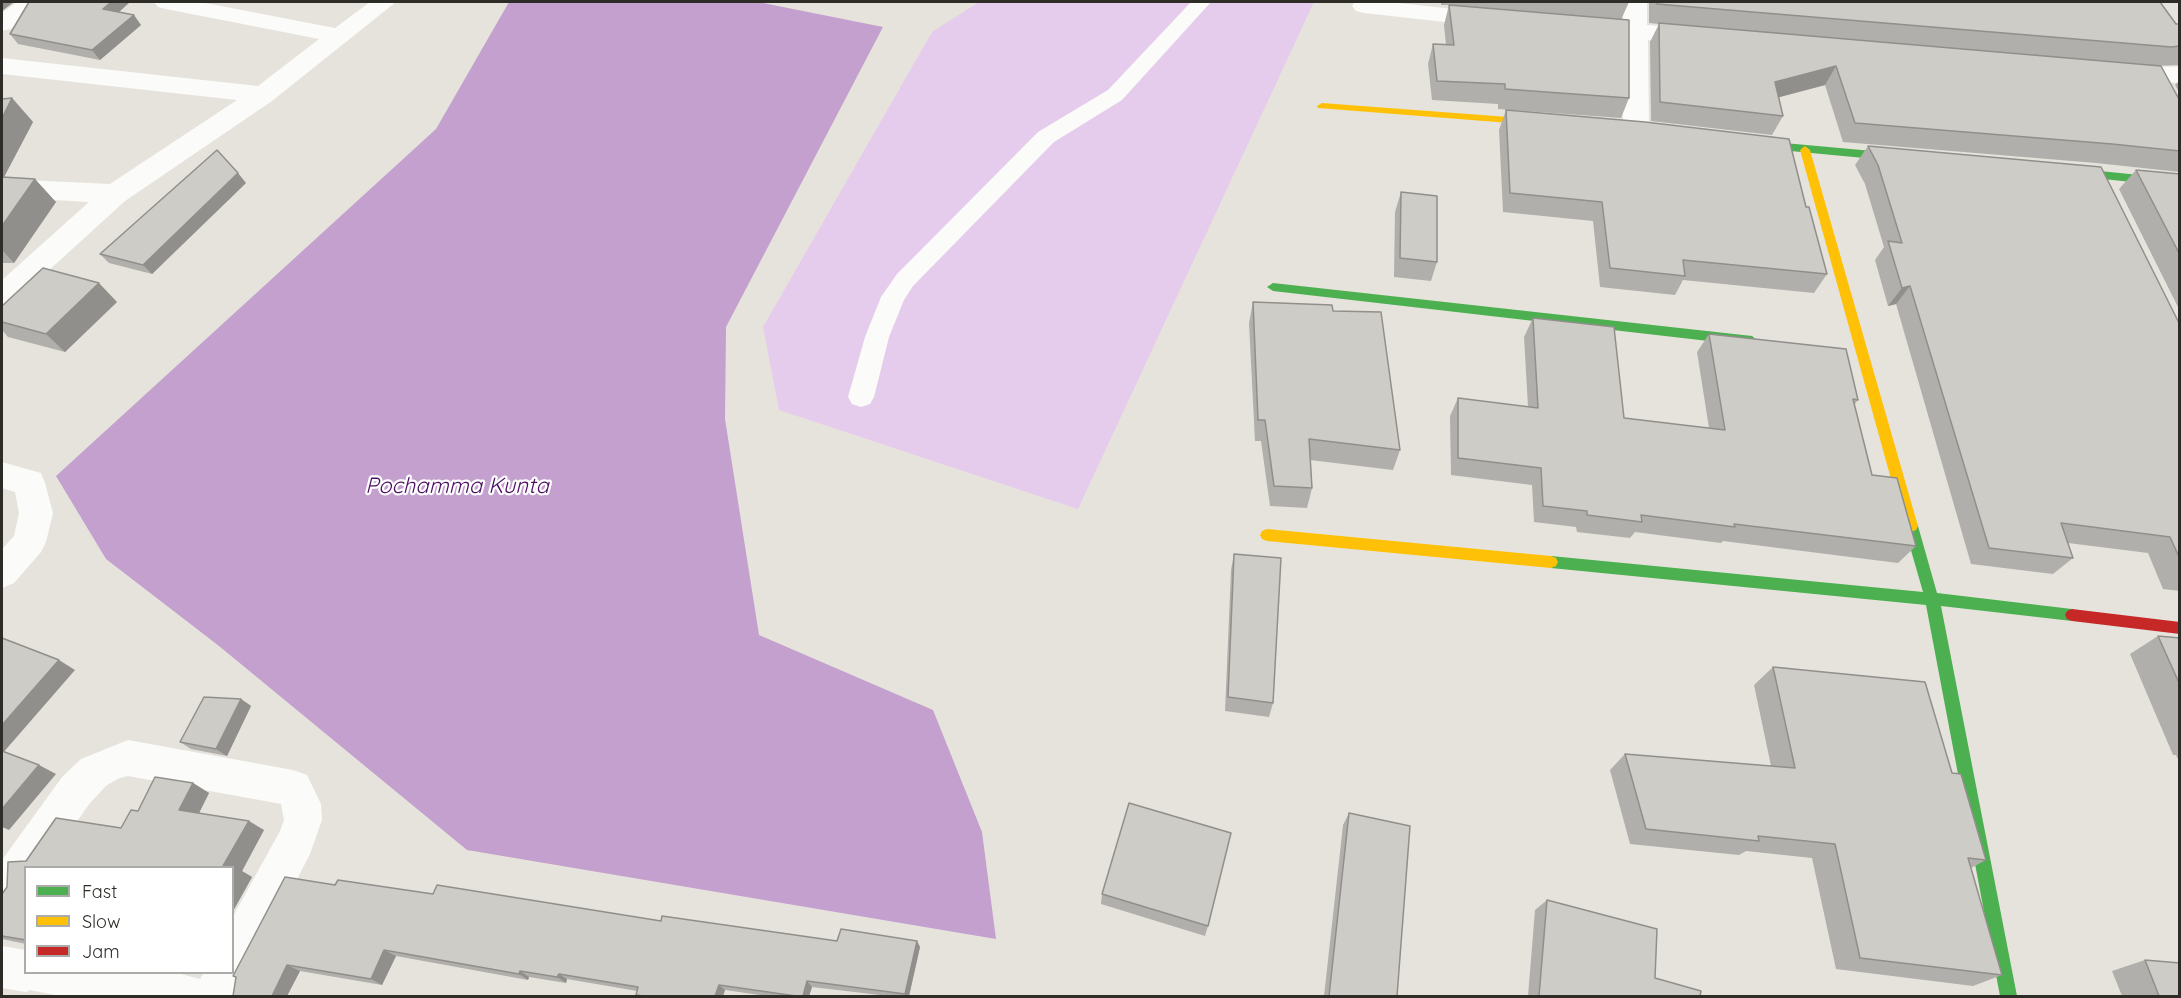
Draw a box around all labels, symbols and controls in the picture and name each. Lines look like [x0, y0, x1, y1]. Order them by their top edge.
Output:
water label: Pochamma Kunta [365, 473, 549, 499]
legend [24, 866, 234, 974]
text: Fast [82, 880, 117, 903]
text: Slow [82, 910, 120, 933]
text: Jam [82, 940, 120, 963]

